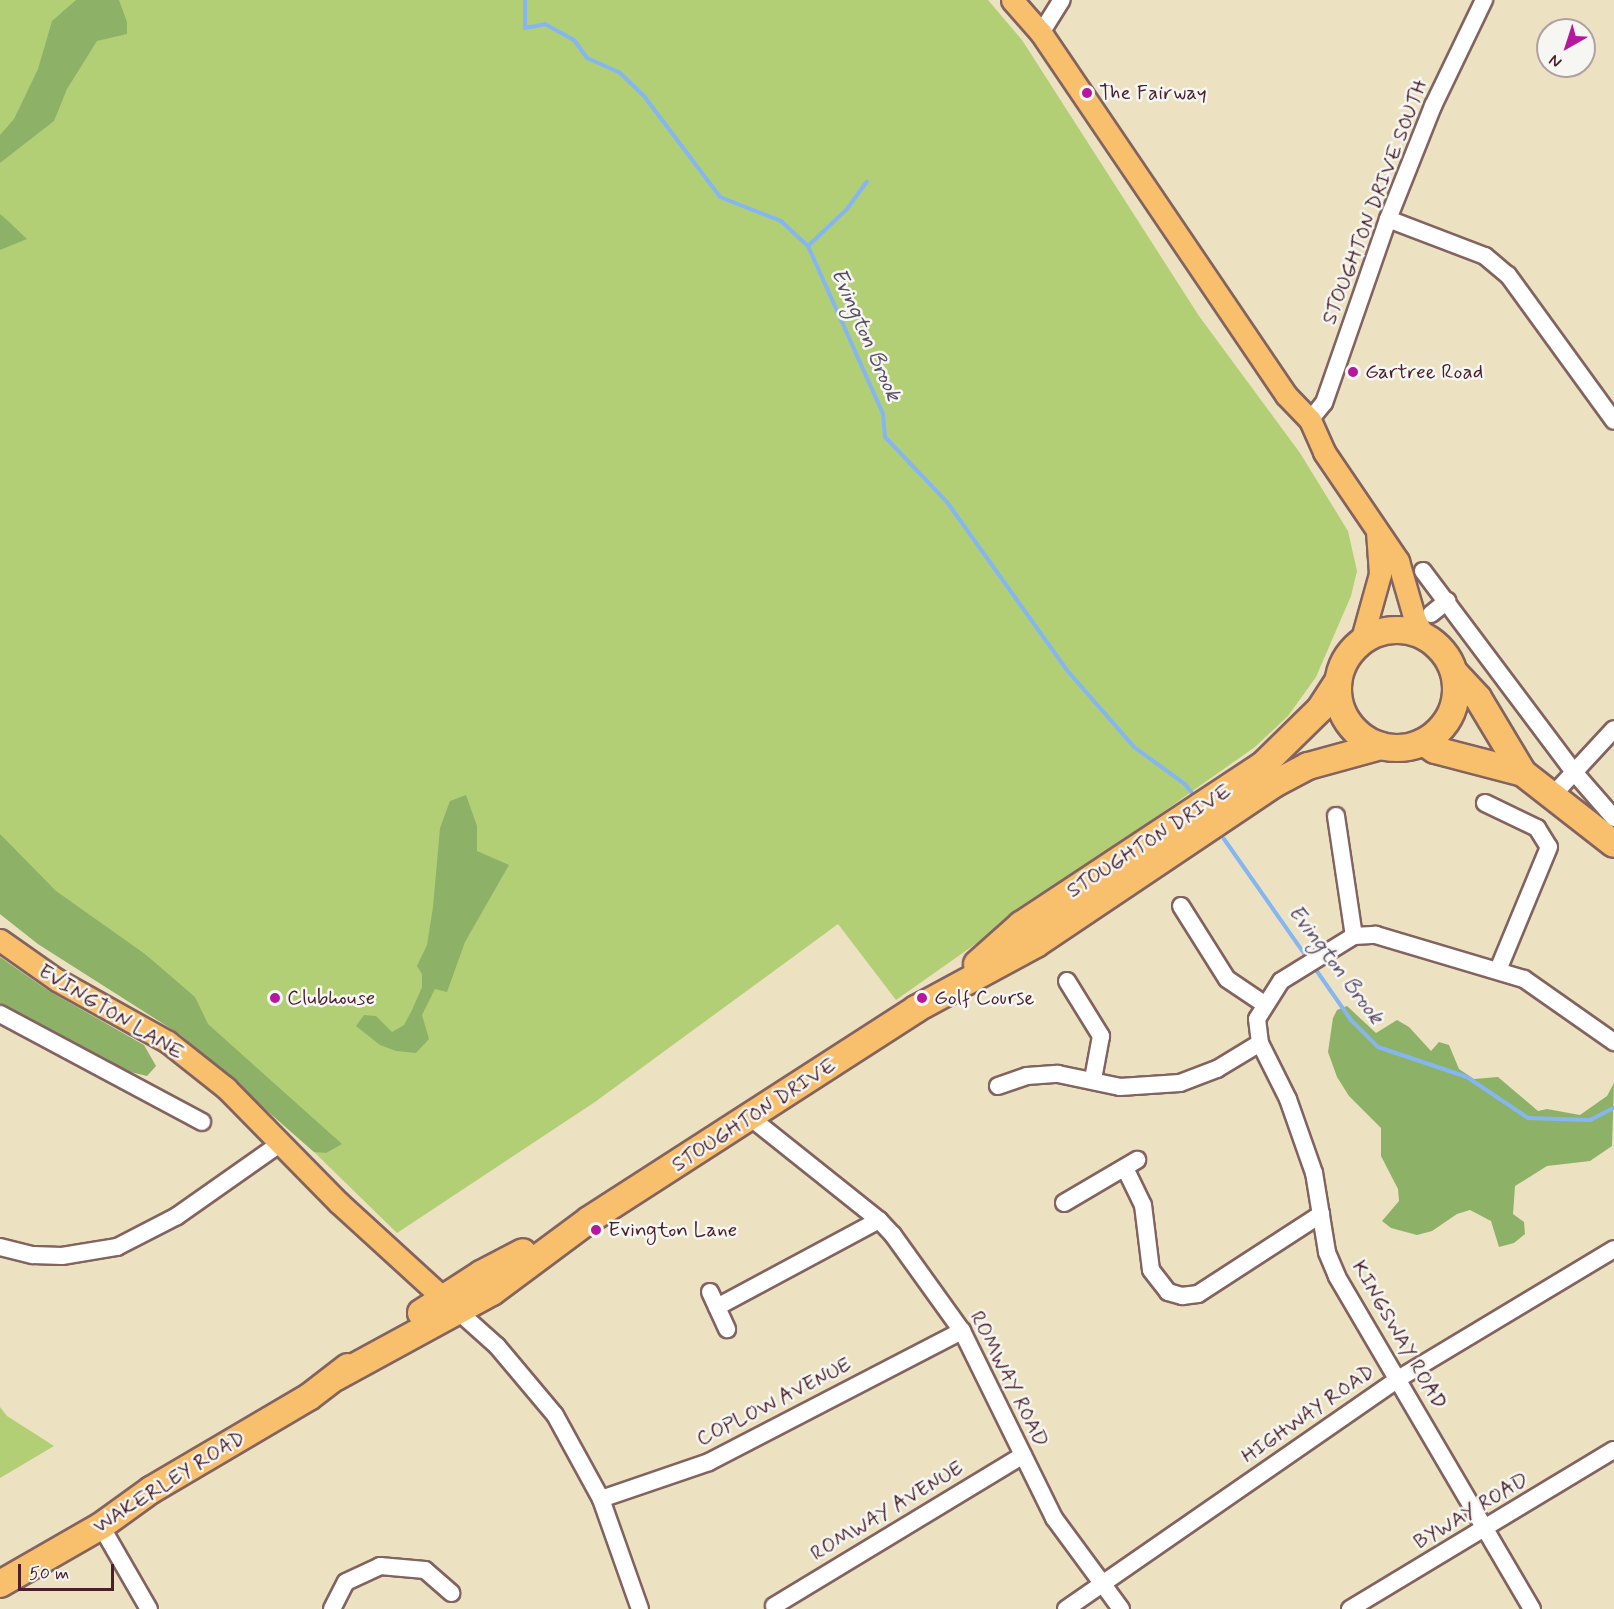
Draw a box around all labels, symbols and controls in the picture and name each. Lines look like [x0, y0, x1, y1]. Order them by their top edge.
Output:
north arrow [1536, 18, 1596, 78]
text: N [1545, 49, 1566, 72]
street label: STOUGHTON DRIVE SOUTH [1316, 75, 1434, 329]
place label: The Fairway [1099, 80, 1211, 106]
marker: The Fairway [1080, 86, 1094, 100]
water label: Evington Brook [824, 265, 906, 405]
place label: Gartree Road [1365, 359, 1483, 385]
marker: Gartree Road [1346, 365, 1360, 379]
street label: STOUGHTON DRIVE [1062, 778, 1236, 904]
water label: Evington Brook [1282, 900, 1388, 1030]
street label: EVINGTON LANE [34, 959, 188, 1065]
place label: Clubhouse [287, 985, 375, 1011]
place label: Golf Course [934, 985, 1034, 1011]
marker: Clubhouse [268, 991, 282, 1005]
marker: Golf Course [915, 991, 929, 1005]
street label: STOUGHTON DRIVE [667, 1052, 841, 1178]
place label: Evington Lane [608, 1217, 739, 1243]
marker: Evington Lane [589, 1223, 603, 1237]
street label: KINGSWAY ROAD [1346, 1256, 1452, 1414]
street label: ROMWAY ROAD [964, 1307, 1054, 1451]
street label: COPLOW AVENUE [691, 1351, 857, 1453]
street label: HIGHWAY ROAD [1237, 1359, 1379, 1469]
street label: WAKERLEY ROAD [89, 1426, 249, 1538]
street label: ROMWAY AVENUE [805, 1455, 969, 1567]
street label: BYWAY ROAD [1410, 1467, 1532, 1555]
scale bar [21, 1552, 117, 1590]
text: 50 m [29, 1562, 69, 1586]

